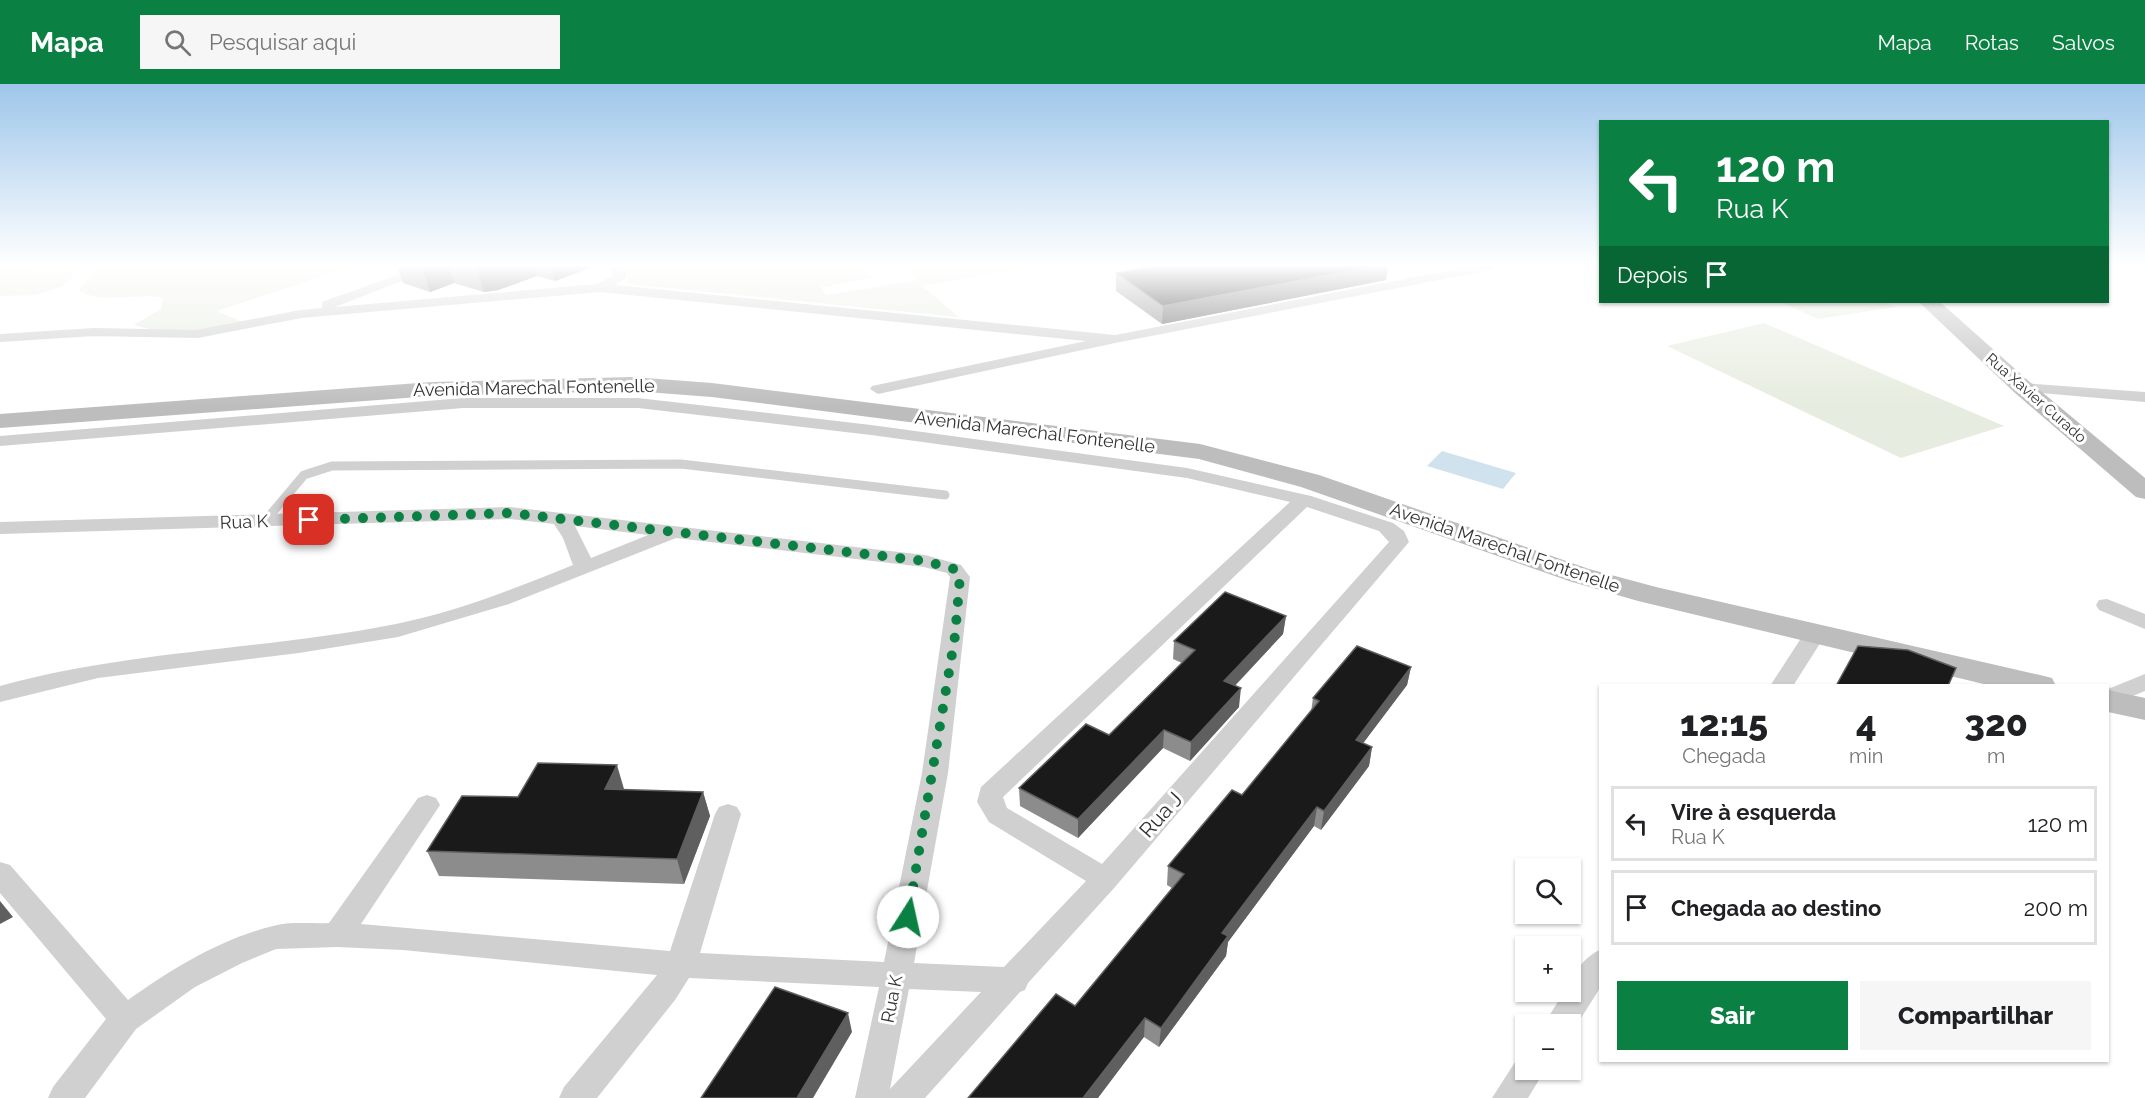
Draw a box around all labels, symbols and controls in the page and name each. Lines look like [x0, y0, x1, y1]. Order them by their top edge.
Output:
search box [140, 15, 560, 69]
text: Mapa [30, 26, 104, 59]
icon: search [161, 26, 194, 59]
text: Pesquisar aqui [209, 29, 356, 55]
text: Mapa [1878, 30, 1932, 55]
text: Rotas [1965, 30, 2019, 55]
text: Salvos [2052, 30, 2115, 55]
text: 120 m [1716, 143, 1835, 192]
icon: left [1617, 144, 1695, 222]
text: Rua K [1716, 193, 1788, 224]
icon: arrive [1700, 258, 1733, 291]
text: Depois [1617, 262, 1688, 288]
street label: Rua Xavier Curado [1982, 349, 2090, 447]
street label: Avenida Marechal Fontenelle [413, 375, 655, 400]
street label: Avenida Marechal Fontenelle [914, 406, 1157, 457]
pin [283, 494, 334, 545]
street label: Avenida Marechal Fontenelle [1388, 498, 1623, 597]
icon: arrive [292, 503, 325, 536]
street label: Rua K [219, 510, 269, 533]
text: 12:15 [1680, 702, 1768, 744]
text: 4 [1856, 702, 1877, 744]
text: 320 [1965, 702, 2028, 744]
text: Chegada [1682, 744, 1766, 768]
text: min [1849, 744, 1884, 768]
text: m [1987, 744, 2005, 768]
street label: Rua J [1134, 787, 1187, 842]
text: Vire à esquerda [1671, 799, 1836, 825]
icon: left [1620, 807, 1653, 840]
text: 120 m [2028, 811, 2088, 837]
text: Rua K [1671, 825, 1725, 849]
map controls [1515, 858, 1581, 1080]
button: search [1515, 858, 1581, 924]
position arrow [876, 885, 940, 949]
icon: arrive [1620, 891, 1653, 924]
text: Chegada ao destino [1671, 895, 1881, 921]
text: 200 m [2024, 895, 2088, 921]
button: + [1515, 936, 1581, 1002]
street label: Rua K [877, 973, 907, 1025]
button: Sair [1617, 981, 1848, 1050]
button: Compartilhar [1860, 981, 2091, 1050]
button: − [1515, 1014, 1581, 1080]

